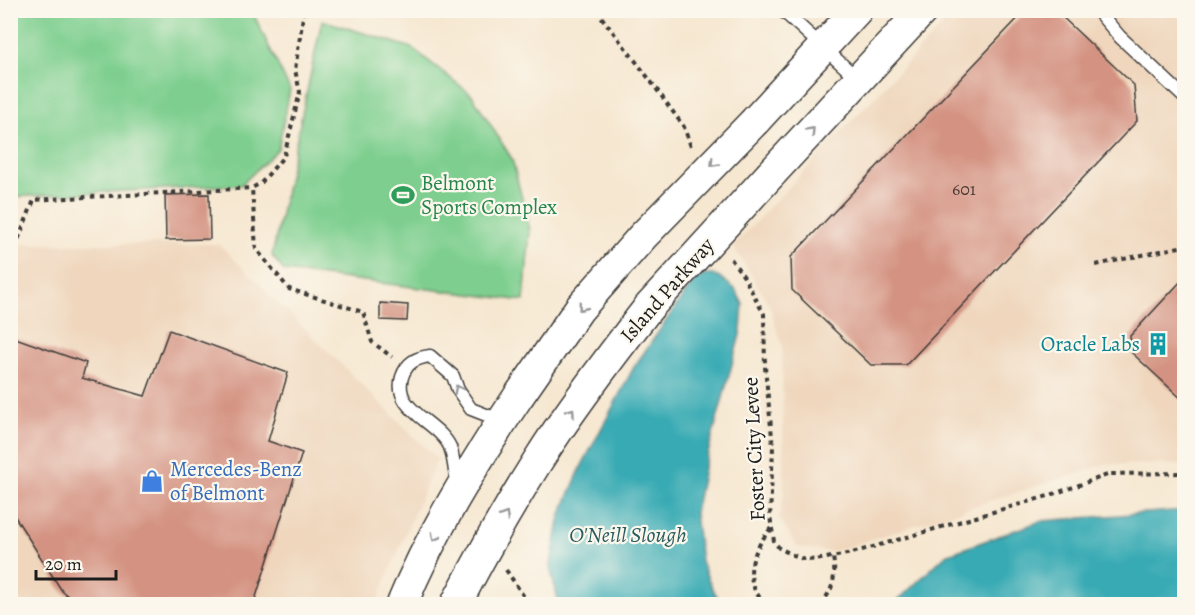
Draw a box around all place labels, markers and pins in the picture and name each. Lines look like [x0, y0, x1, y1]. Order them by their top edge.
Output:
place label: Belmont Sports Complex [421, 169, 557, 221]
sports icon: Belmont Sports Complex [390, 182, 416, 208]
place label: Oracle Labs [1041, 330, 1140, 358]
building icon: Oracle Labs [1145, 331, 1171, 357]
place label: Mercedes-Benz of Belmont [170, 455, 302, 507]
shop icon: Mercedes-Benz of Belmont [139, 468, 165, 494]

